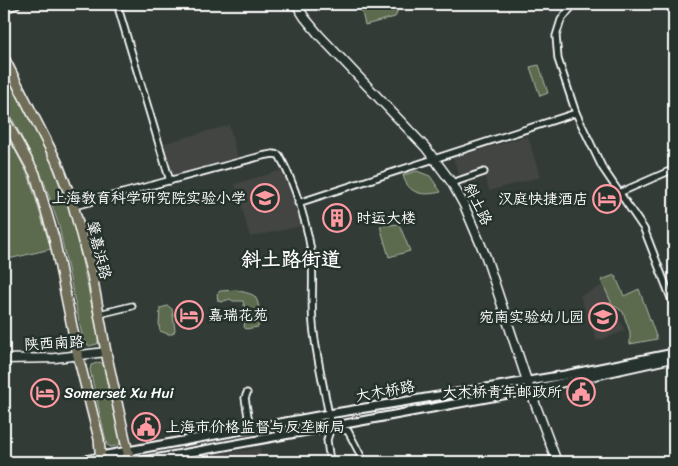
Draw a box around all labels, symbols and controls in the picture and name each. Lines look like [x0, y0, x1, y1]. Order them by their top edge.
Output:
street label: 斜土路 [456, 178, 500, 230]
school or university icon: 上海教育科学研究院实验小学 [250, 183, 280, 213]
hotel icon: 汉庭快捷酒店 [592, 184, 622, 214]
place label: 上海教育科学研究院实验小学 [51, 185, 246, 211]
place label: 汉庭快捷酒店 [498, 186, 588, 212]
building icon: 时运大楼 [322, 203, 352, 233]
place label: 时运大楼 [356, 205, 416, 231]
street label: 肇嘉浜路 [79, 218, 119, 282]
district label: 斜土路街道 [241, 242, 341, 277]
hotel icon: 嘉瑞花苑 [174, 300, 204, 330]
place label: 嘉瑞花苑 [208, 302, 268, 328]
school or university icon: 宛南实验幼儿园 [588, 302, 618, 332]
place label: 宛南实验幼儿园 [479, 304, 584, 330]
street label: 陕西南路 [23, 328, 85, 358]
street label: 大木桥路 [353, 373, 417, 409]
public building icon: 大木桥青年邮政所 [566, 377, 596, 407]
hotel icon: Somerset Xu Hui [30, 378, 60, 408]
place label: 大木桥青年邮政所 [442, 379, 562, 405]
place label: Somerset Xu Hui [64, 380, 175, 406]
public building icon: 上海市价格监督与反垄断局 [131, 412, 161, 442]
place label: 上海市价格监督与反垄断局 [165, 414, 345, 440]

